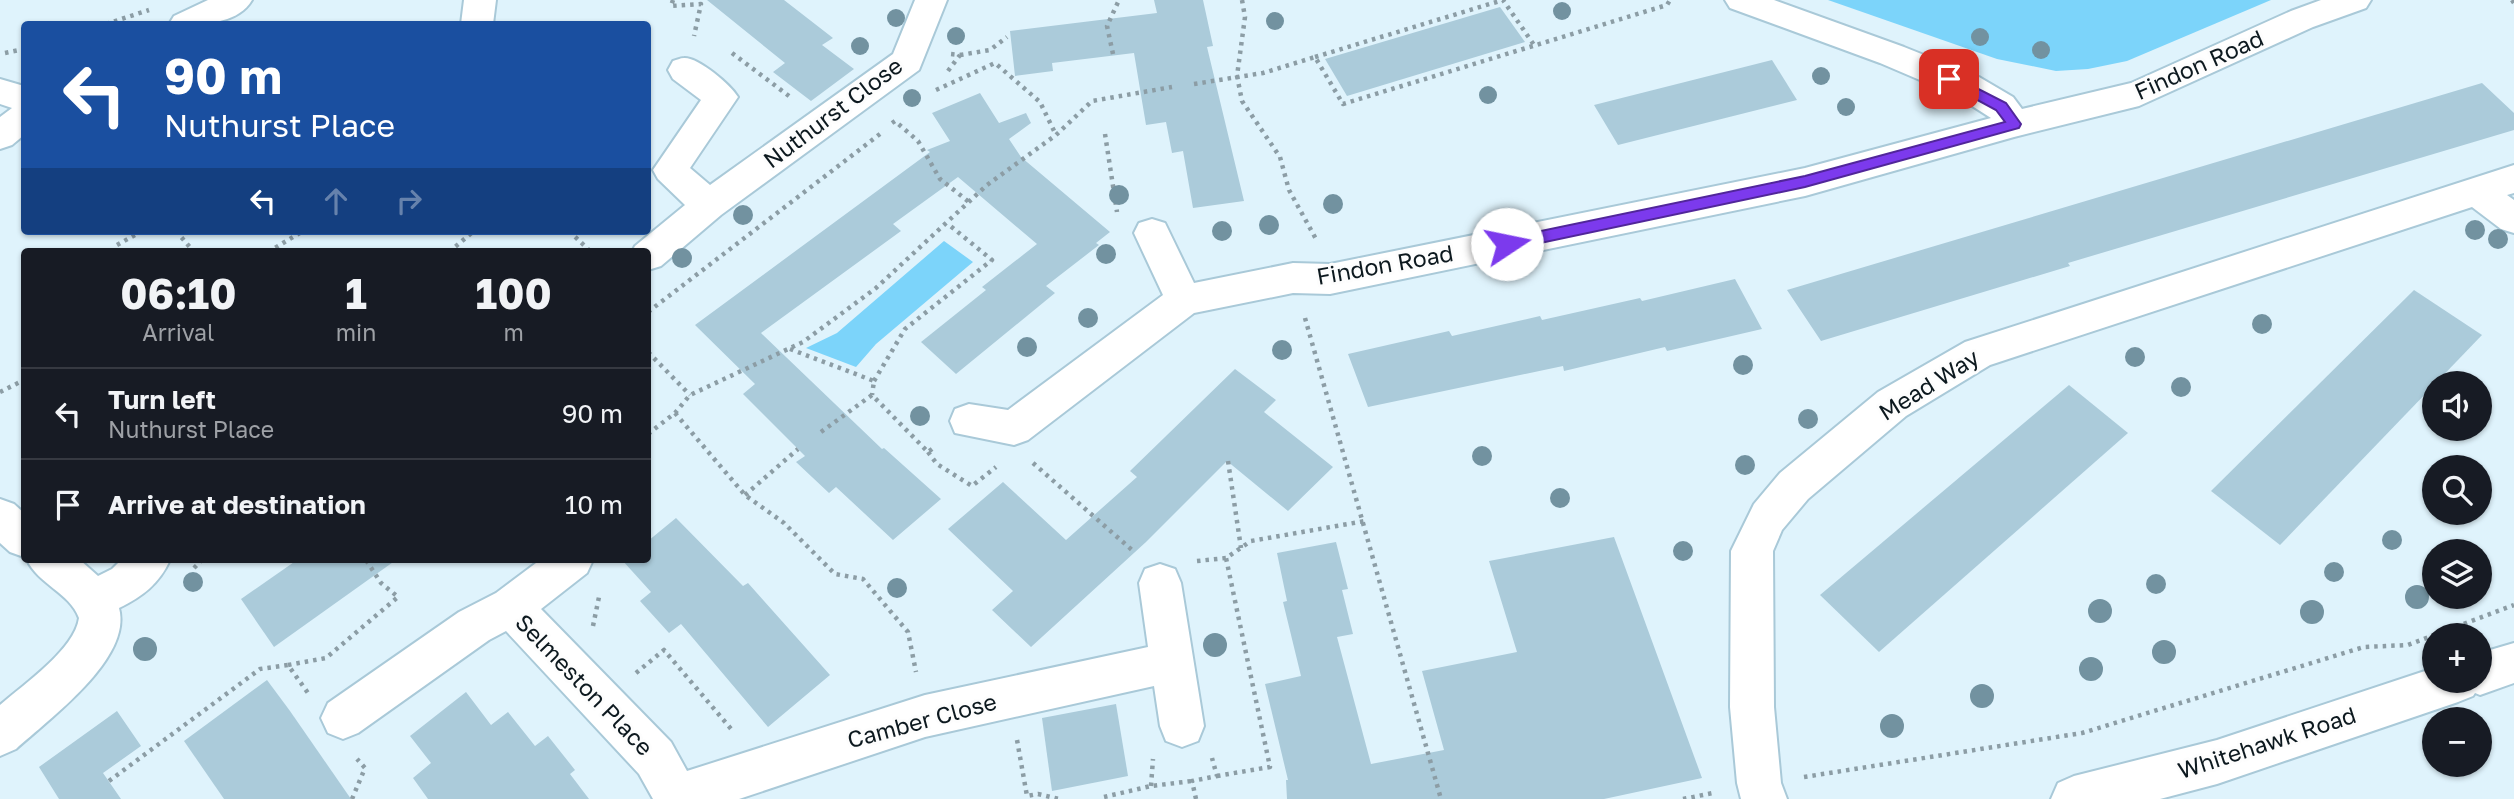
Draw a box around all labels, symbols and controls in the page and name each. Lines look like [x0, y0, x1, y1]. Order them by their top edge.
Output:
street label: Findon Road [2130, 23, 2267, 105]
text: 90 m [164, 46, 282, 105]
icon: left [49, 49, 140, 140]
pin [1919, 49, 1979, 109]
street label: Nuthurst Close [757, 51, 907, 174]
icon: arrive [1930, 60, 1968, 98]
text: Nuthurst Place [164, 106, 395, 144]
icon: left [244, 182, 282, 220]
icon: ahead [317, 182, 355, 220]
icon: right [390, 182, 428, 220]
position arrow [1470, 207, 1544, 281]
street label: Findon Road [1314, 238, 1455, 290]
text: 06:10 [120, 268, 237, 318]
text: 1 [345, 268, 367, 318]
text: 100 [476, 268, 552, 318]
text: Arrival [142, 318, 214, 346]
text: min [336, 318, 376, 346]
text: m [504, 318, 524, 346]
street label: Mead Way [1873, 342, 1984, 426]
map controls [2422, 371, 2492, 777]
button: sound [2422, 371, 2492, 441]
text: Turn left [108, 384, 216, 415]
icon: left [49, 395, 87, 433]
text: 90 m [562, 398, 623, 429]
text: Nuthurst Place [108, 415, 274, 443]
button: search [2422, 455, 2492, 525]
icon: arrive [49, 486, 87, 524]
text: Arrive at destination [108, 489, 366, 520]
text: 10 m [565, 489, 623, 520]
button: layers [2422, 539, 2492, 609]
street label: Selmeston Place [510, 608, 659, 761]
button: + [2422, 623, 2492, 693]
street label: Camber Close [844, 687, 999, 753]
street label: Whitehawk Road [2174, 700, 2359, 784]
button: − [2422, 707, 2492, 777]

